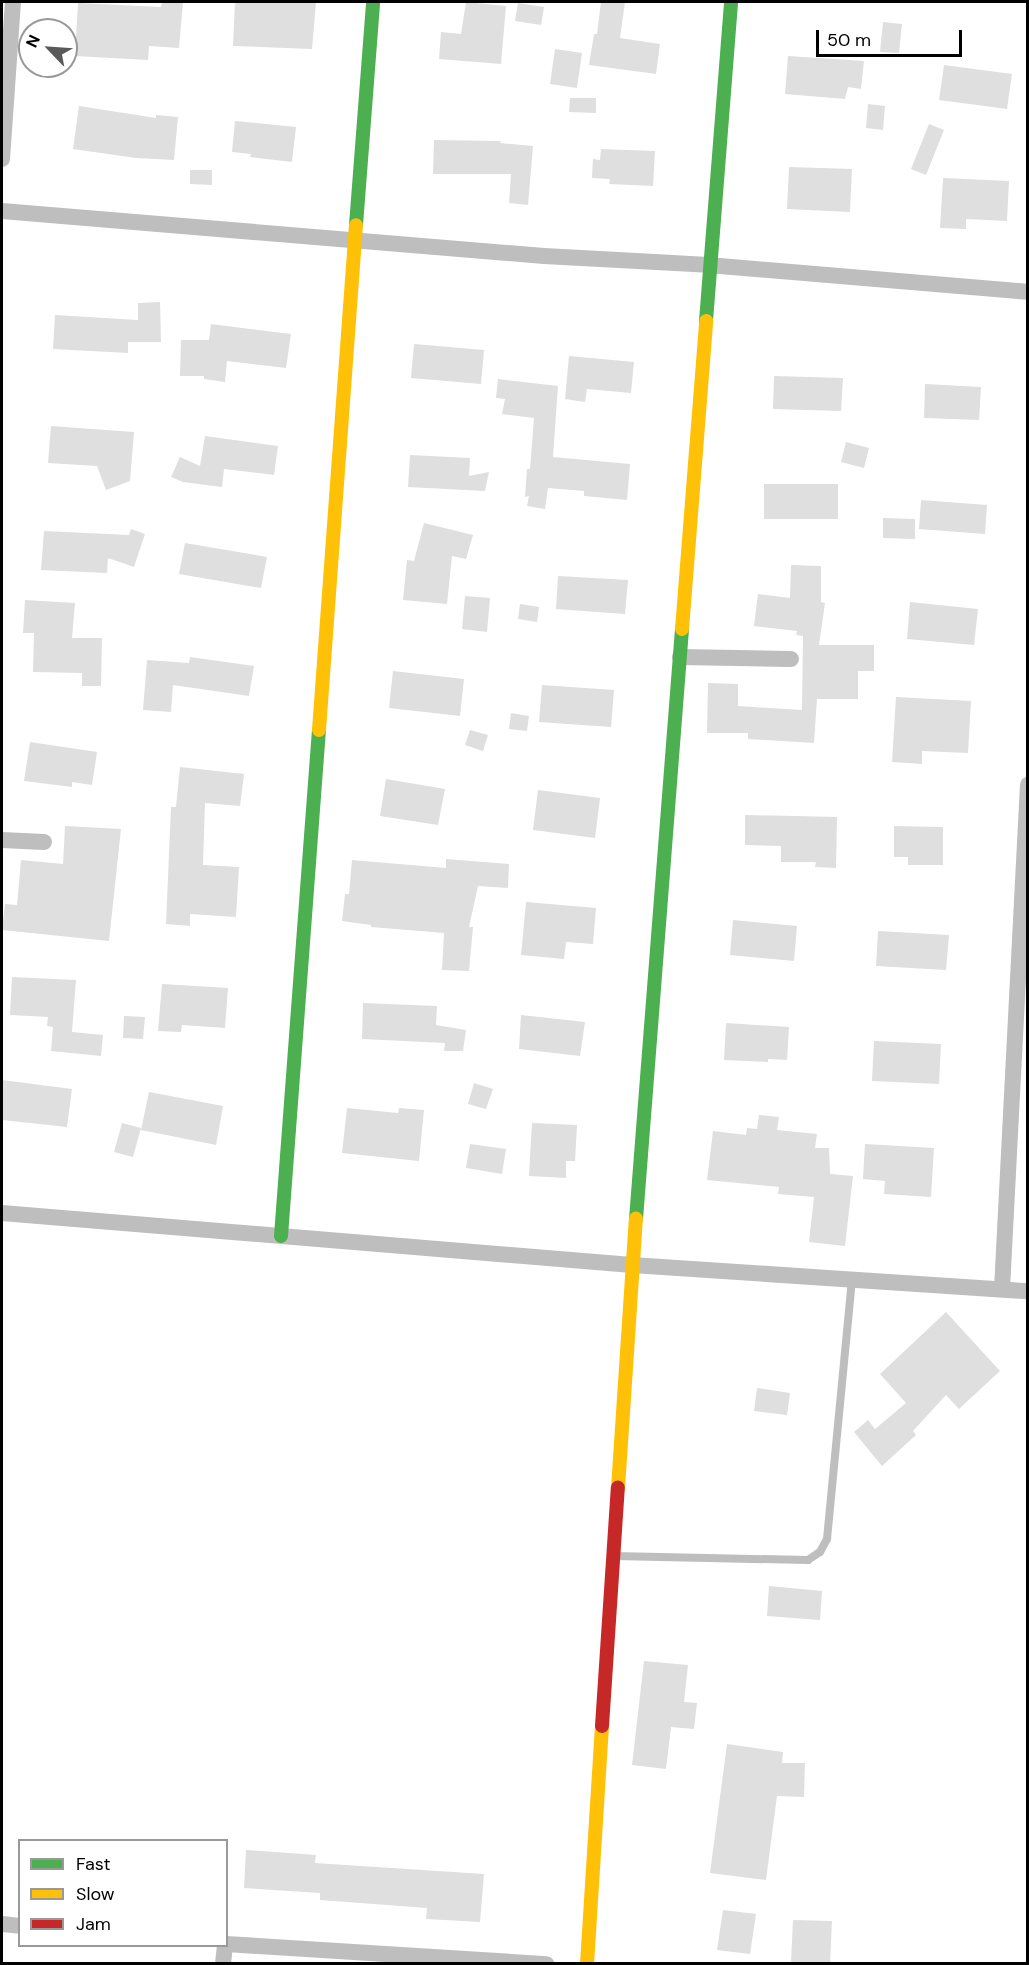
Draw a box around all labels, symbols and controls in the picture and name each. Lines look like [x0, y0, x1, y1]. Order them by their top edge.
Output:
north arrow [18, 18, 78, 78]
scale bar [819, 18, 964, 56]
text: 50 m [827, 28, 871, 52]
text: N [21, 31, 45, 51]
legend [18, 1839, 228, 1947]
text: Fast [76, 1852, 111, 1876]
text: Slow [76, 1882, 115, 1906]
text: Jam [76, 1912, 111, 1936]

